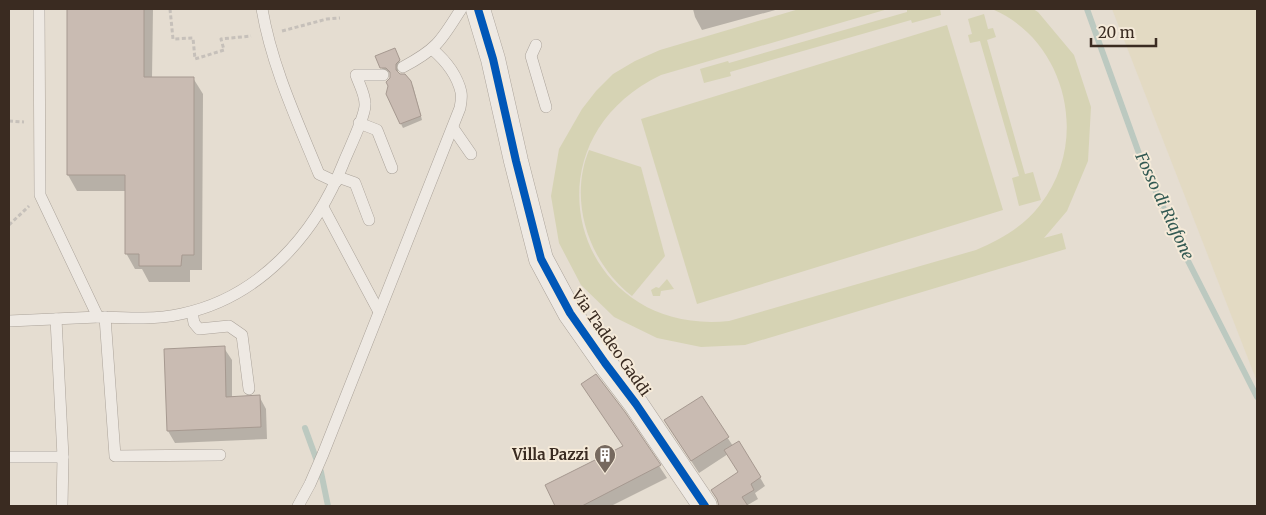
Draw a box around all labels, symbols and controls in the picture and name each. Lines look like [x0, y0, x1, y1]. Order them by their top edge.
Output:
scale bar [1091, 15, 1156, 47]
text: 20 m [1098, 23, 1135, 42]
water label: Fosso di Riafone [1131, 148, 1199, 263]
street label: Via Taddeo Gaddi [567, 285, 655, 400]
building icon: Villa Pazzi [593, 443, 617, 474]
place label: Villa Pazzi [511, 445, 589, 464]

